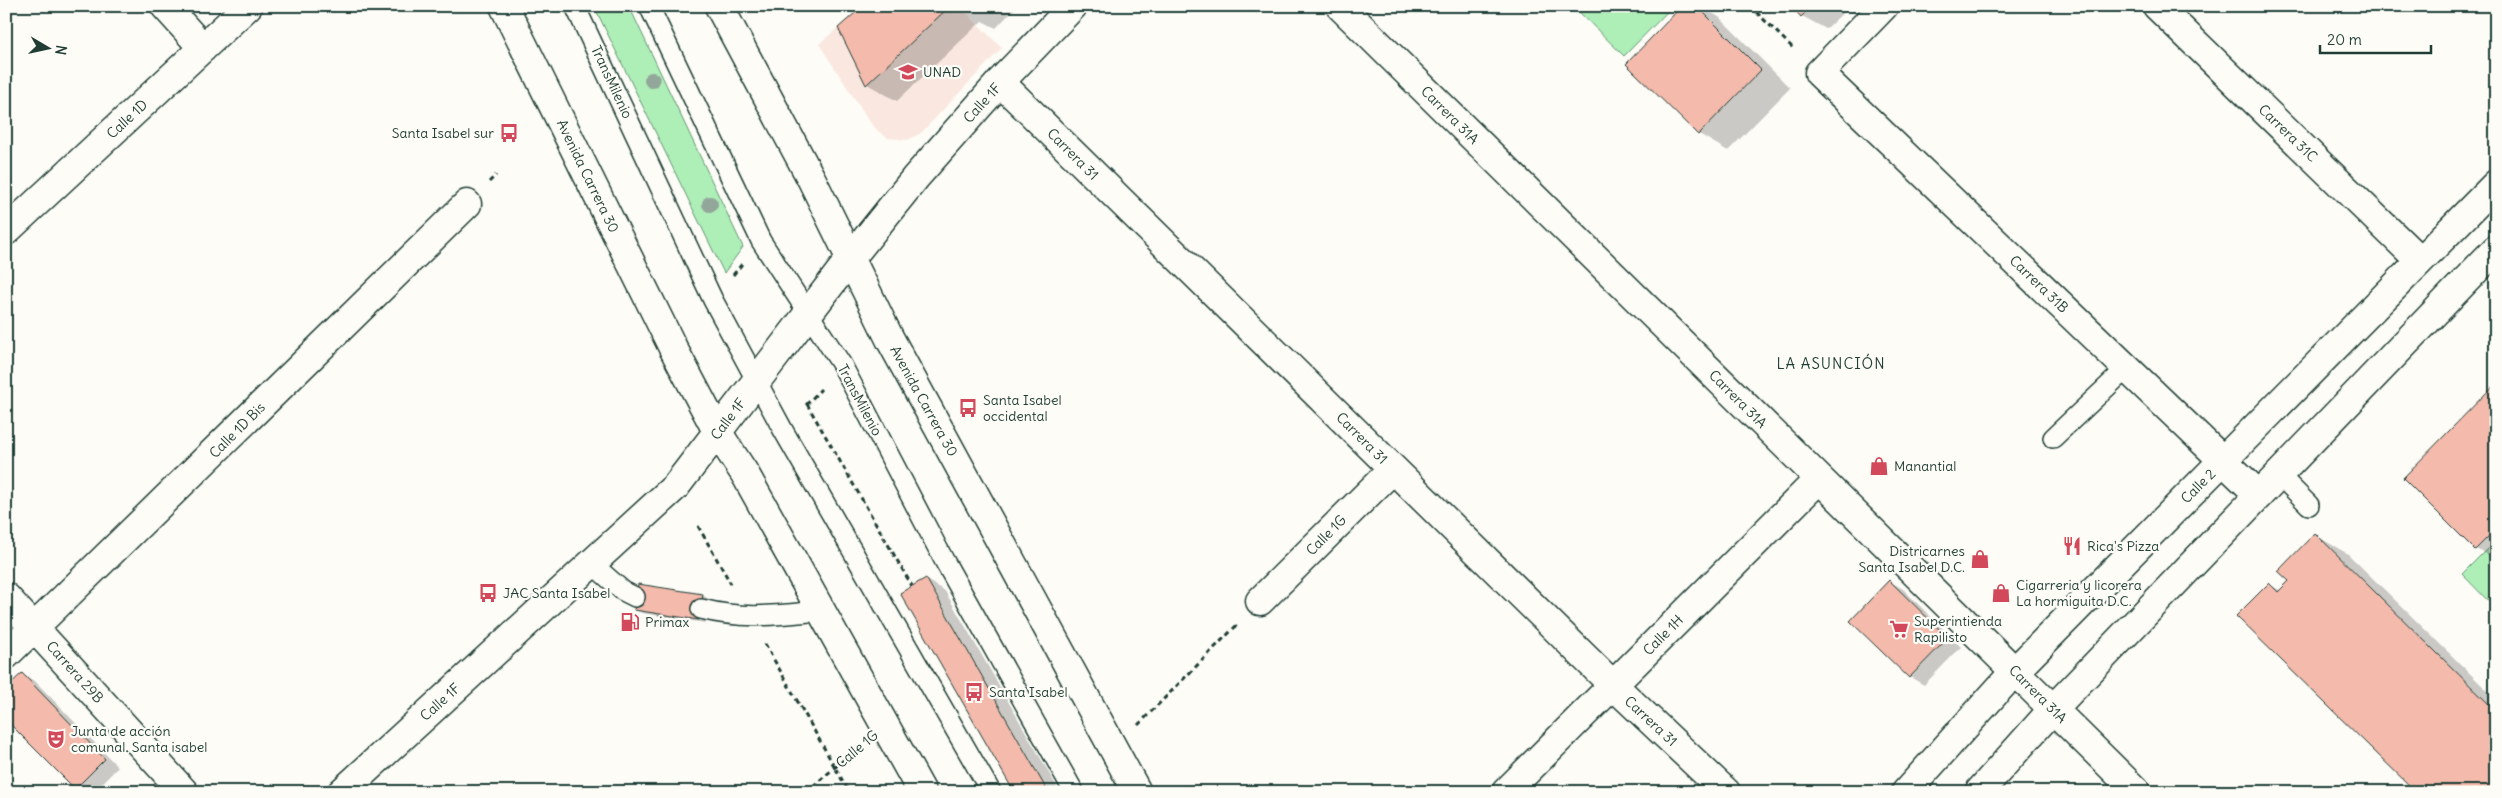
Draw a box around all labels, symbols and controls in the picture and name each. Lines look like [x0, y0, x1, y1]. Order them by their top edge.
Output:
north arrow [22, 22, 72, 72]
scale bar [2320, 22, 2431, 54]
text: 20 m [2327, 30, 2362, 49]
street label: TransMilenio [587, 43, 637, 122]
text: N [51, 44, 70, 56]
school or university icon: UNAD [897, 61, 919, 83]
place label: UNAD [923, 63, 961, 81]
street label: Calle 1F [959, 79, 1005, 127]
street label: Carrera 31A [1417, 82, 1483, 148]
street label: Calle 1D [103, 95, 151, 143]
street label: Carrera 31C [2255, 100, 2321, 166]
street label: Avenida Carrera 30 [553, 116, 623, 236]
bus stop icon: Santa Isabel sur [498, 122, 520, 144]
place label: Santa Isabel sur [392, 124, 494, 142]
street label: Carrera 31 [1043, 124, 1103, 184]
street label: Carrera 31B [2006, 251, 2072, 317]
street label: Avenida Carrera 30 [886, 343, 962, 459]
district label: LA ASUNCIÓN [1776, 353, 1886, 373]
street label: TransMilenio [834, 361, 886, 439]
street label: Carrera 31A [1705, 366, 1771, 432]
place label: Santa Isabel occidental [983, 391, 1062, 425]
street label: Calle 1F [706, 394, 750, 443]
bus stop icon: Santa Isabel occidental [957, 397, 979, 419]
street label: Calle 1D Bis [205, 398, 269, 462]
street label: Carrera 31 [1332, 408, 1392, 468]
shop icon: Manantial [1868, 455, 1890, 477]
place label: Manantial [1894, 457, 1956, 475]
street label: Calle 2 [2177, 465, 2219, 507]
street label: Calle 1G [1302, 511, 1350, 559]
restaurant icon: Rica's Pizza [2061, 535, 2083, 557]
place label: Rica's Pizza [2087, 537, 2159, 555]
place label: Districarnes Santa Isabel D.C. [1858, 542, 1965, 576]
shop icon: Districarnes Santa Isabel D.C. [1969, 548, 1991, 570]
place label: Cigarreria y licorera La hormiguita D.C. [2016, 576, 2142, 610]
bus stop icon: JAC Santa Isabel [477, 582, 499, 604]
shop icon: Cigarreria y licorera La hormiguita D.C. [1990, 582, 2012, 604]
place label: JAC Santa Isabel [503, 584, 610, 602]
fuel station icon: Primax [619, 611, 641, 633]
street label: Calle 1H [1639, 611, 1687, 659]
place label: Superintienda Rapilisto [1914, 612, 2002, 646]
place label: Primax [645, 613, 690, 631]
supermarket icon: Superintienda Rapilisto [1888, 618, 1910, 640]
street label: Carrera 29B [42, 637, 108, 707]
street label: Carrera 31A [2005, 661, 2071, 727]
street label: Calle 1F [416, 679, 464, 725]
bus stop icon: Santa Isabel [963, 681, 985, 703]
place label: Santa Isabel [989, 683, 1068, 701]
street label: Carrera 31 [1621, 692, 1681, 750]
place label: Junta de acción comunal. Santa isabel [71, 722, 207, 756]
street label: Calle 1G [832, 726, 882, 772]
theatre icon: Junta de acción comunal. Santa isabel [45, 728, 67, 750]

